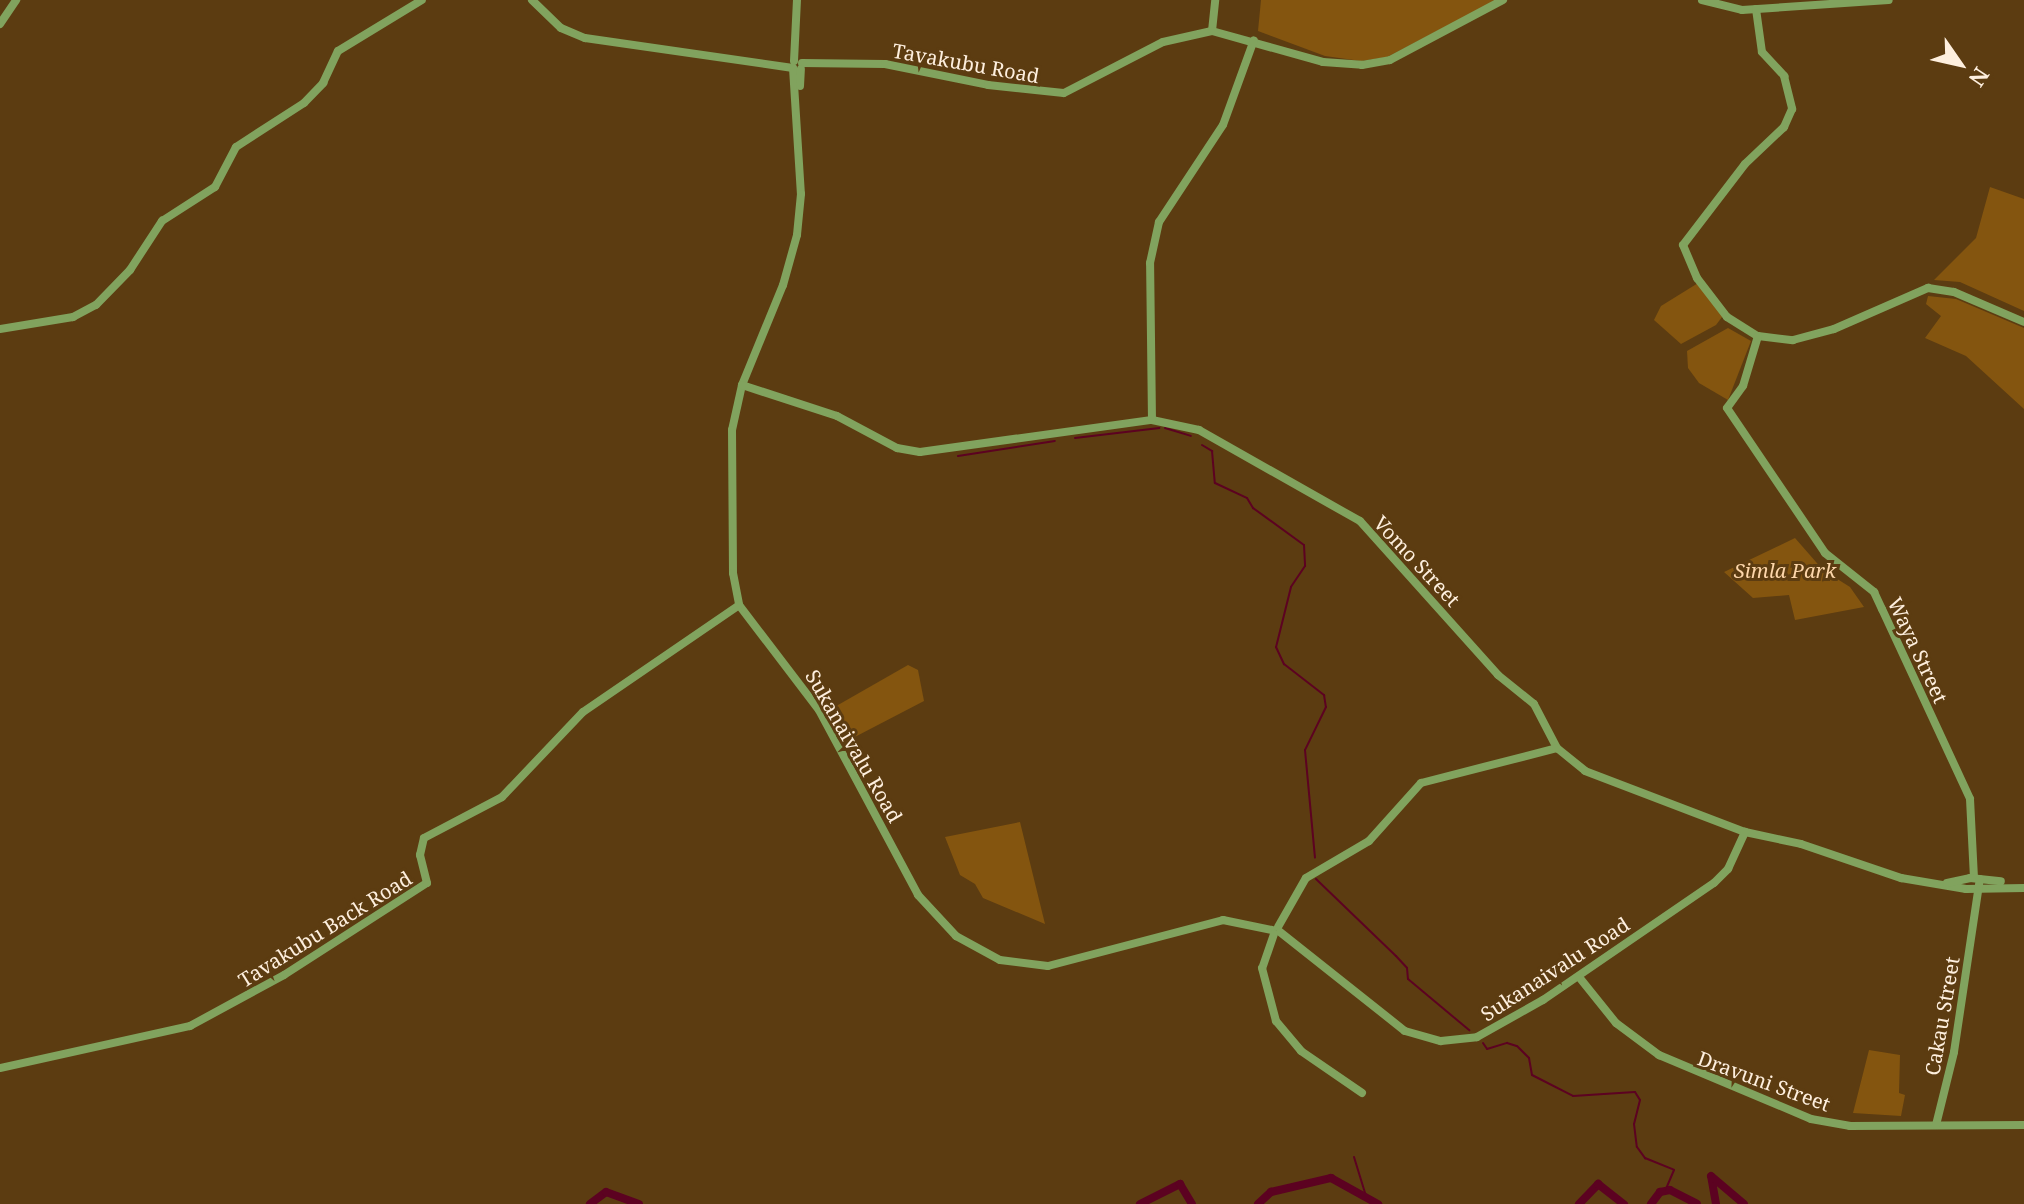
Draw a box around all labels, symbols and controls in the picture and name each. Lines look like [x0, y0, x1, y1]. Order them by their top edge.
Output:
north arrow [1920, 24, 2000, 104]
street label: Tavakubu Road [891, 38, 1041, 88]
text: N [1963, 62, 1997, 93]
street label: Vomo Street [1369, 511, 1465, 611]
park label: Simla Park [1734, 558, 1836, 582]
street label: Waya Street [1883, 593, 1953, 707]
street label: Sukanaivalu Road [801, 665, 907, 827]
street label: Tavakubu Back Road [234, 866, 416, 992]
street label: Sukanaivalu Road [1476, 912, 1634, 1026]
street label: Cakau Street [1920, 955, 1964, 1077]
street label: Dravuni Street [1694, 1046, 1834, 1116]

